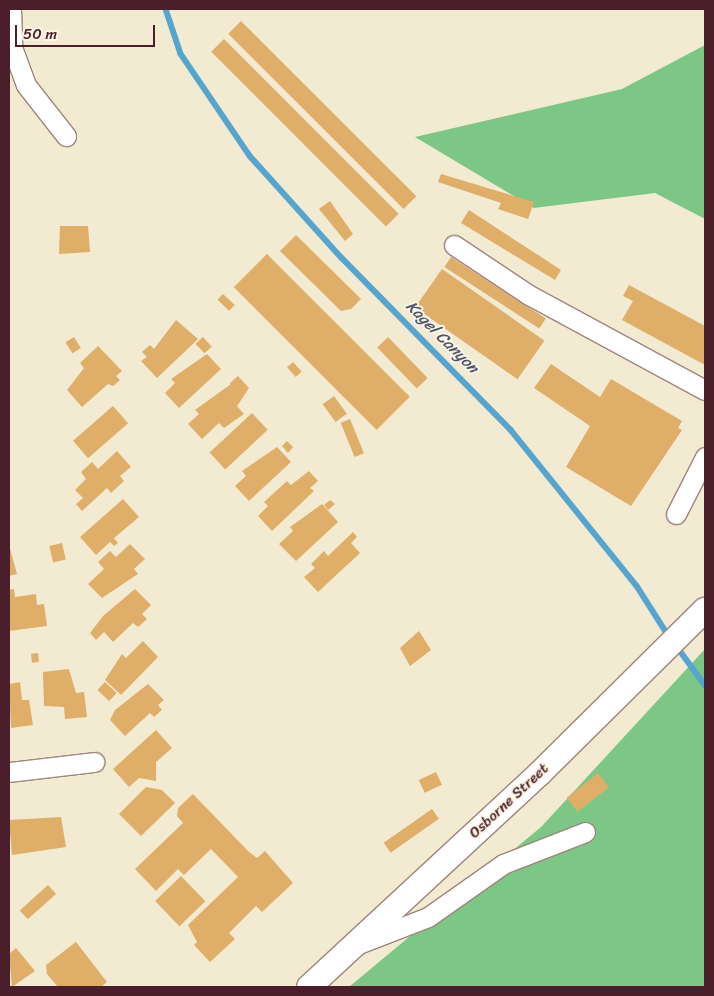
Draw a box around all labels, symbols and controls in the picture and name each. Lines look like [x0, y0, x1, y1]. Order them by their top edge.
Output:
scale bar [18, 15, 158, 47]
text: 50 m [23, 21, 57, 47]
water label: Kagel Canyon [402, 297, 482, 377]
street label: Osborne Street [466, 760, 552, 842]

